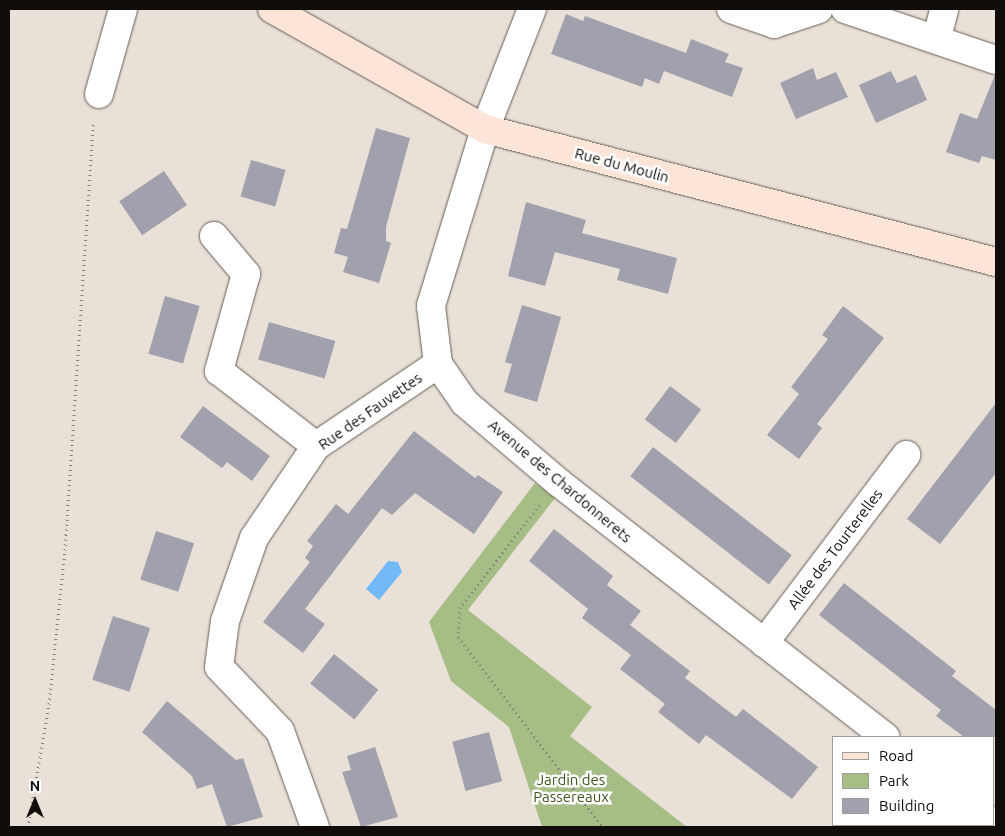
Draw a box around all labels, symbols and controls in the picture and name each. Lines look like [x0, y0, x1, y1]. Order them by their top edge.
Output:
street label: Rue du Moulin [573, 144, 671, 186]
street label: Rue des Fauvettes [315, 369, 425, 453]
street label: Avenue des Chardonnerets [485, 416, 635, 546]
street label: Allée des Tourterelles [784, 485, 886, 613]
legend [832, 736, 995, 826]
text: Road [879, 747, 914, 764]
park label: Jardin des Passereaux [533, 770, 609, 805]
text: Park [879, 772, 909, 789]
north arrow [10, 776, 60, 826]
text: N [30, 778, 40, 794]
text: Building [879, 797, 934, 814]

